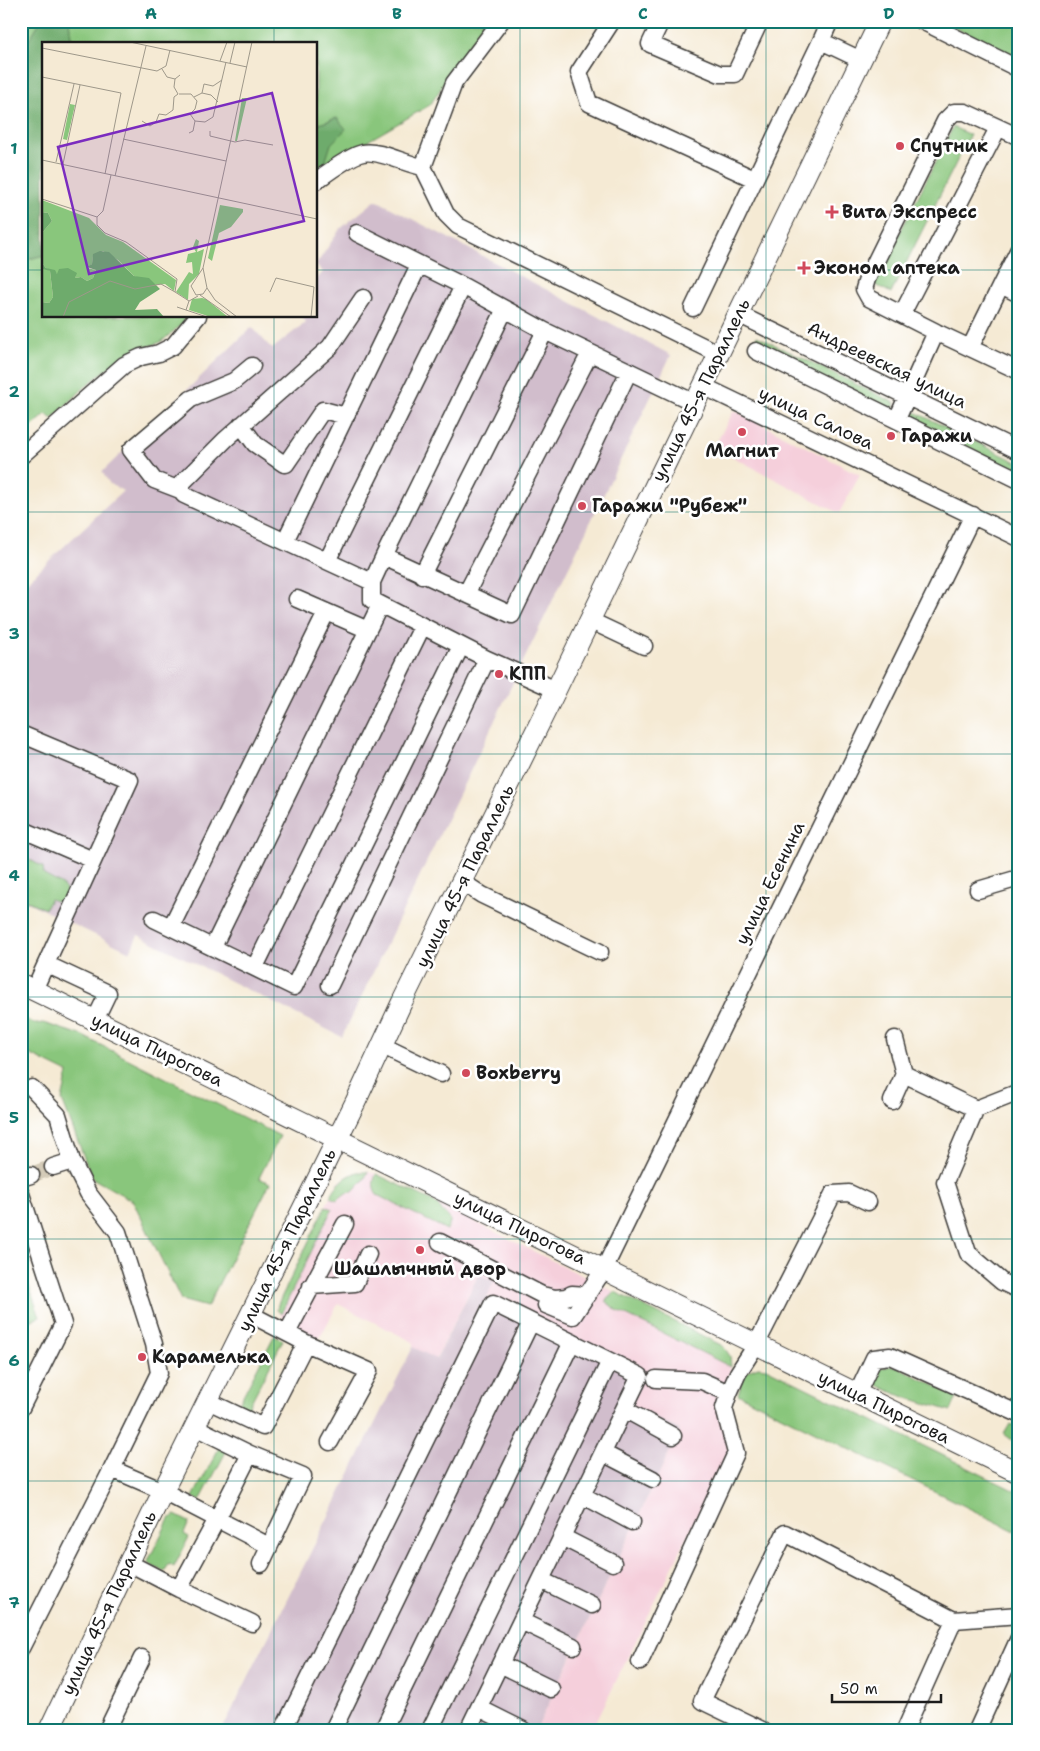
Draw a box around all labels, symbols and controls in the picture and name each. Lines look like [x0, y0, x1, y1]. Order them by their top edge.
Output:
text: A [145, 3, 157, 24]
text: B [392, 3, 402, 24]
text: C [638, 3, 648, 24]
text: D [883, 3, 895, 24]
inset map [42, 42, 318, 318]
place label: Спутник [910, 134, 988, 158]
text: 1 [10, 138, 18, 159]
marker: Спутник [894, 140, 906, 152]
place label: Вита Экспресс [842, 200, 977, 224]
marker: Вита Экспресс [826, 206, 838, 218]
place label: Эконом аптека [814, 256, 961, 280]
marker: Эконом аптека [798, 262, 810, 274]
street label: улица 45-я Параллель [646, 294, 756, 486]
street label: Андреевская улица [803, 316, 971, 414]
text: 2 [8, 381, 20, 402]
street label: улица Салова [755, 381, 877, 455]
place label: Гаражи [901, 424, 973, 448]
marker: Магнит [736, 426, 748, 438]
marker: Гаражи [885, 430, 897, 442]
place label: Магнит [705, 439, 779, 463]
place label: Гаражи "Рубеж" [592, 494, 747, 518]
marker: Гаражи "Рубеж" [576, 500, 588, 512]
text: 3 [8, 623, 20, 644]
place label: КПП [509, 662, 546, 686]
marker: КПП [493, 668, 505, 680]
street label: улица 45-я Параллель [410, 780, 520, 972]
street label: улица Есенина [730, 817, 810, 949]
text: 4 [8, 865, 20, 886]
street label: улица Пирогова [87, 1008, 227, 1092]
place label: Boxberry [476, 1061, 561, 1085]
marker: Boxberry [460, 1067, 472, 1079]
text: 5 [9, 1107, 19, 1128]
street label: улица 45-я Параллель [232, 1144, 342, 1336]
street label: улица Пирогова [450, 1186, 590, 1270]
marker: Шашлычный двор [414, 1244, 426, 1256]
place label: Шашлычный двор [334, 1257, 506, 1281]
place label: Карамелька [152, 1345, 271, 1369]
text: 6 [8, 1350, 20, 1371]
marker: Карамелька [136, 1351, 148, 1363]
street label: улица Пирогова [814, 1365, 954, 1449]
street label: улица 45-я Параллель [56, 1507, 162, 1699]
text: 7 [8, 1592, 20, 1613]
scale bar [832, 1671, 941, 1703]
text: 50 m [840, 1679, 878, 1699]

